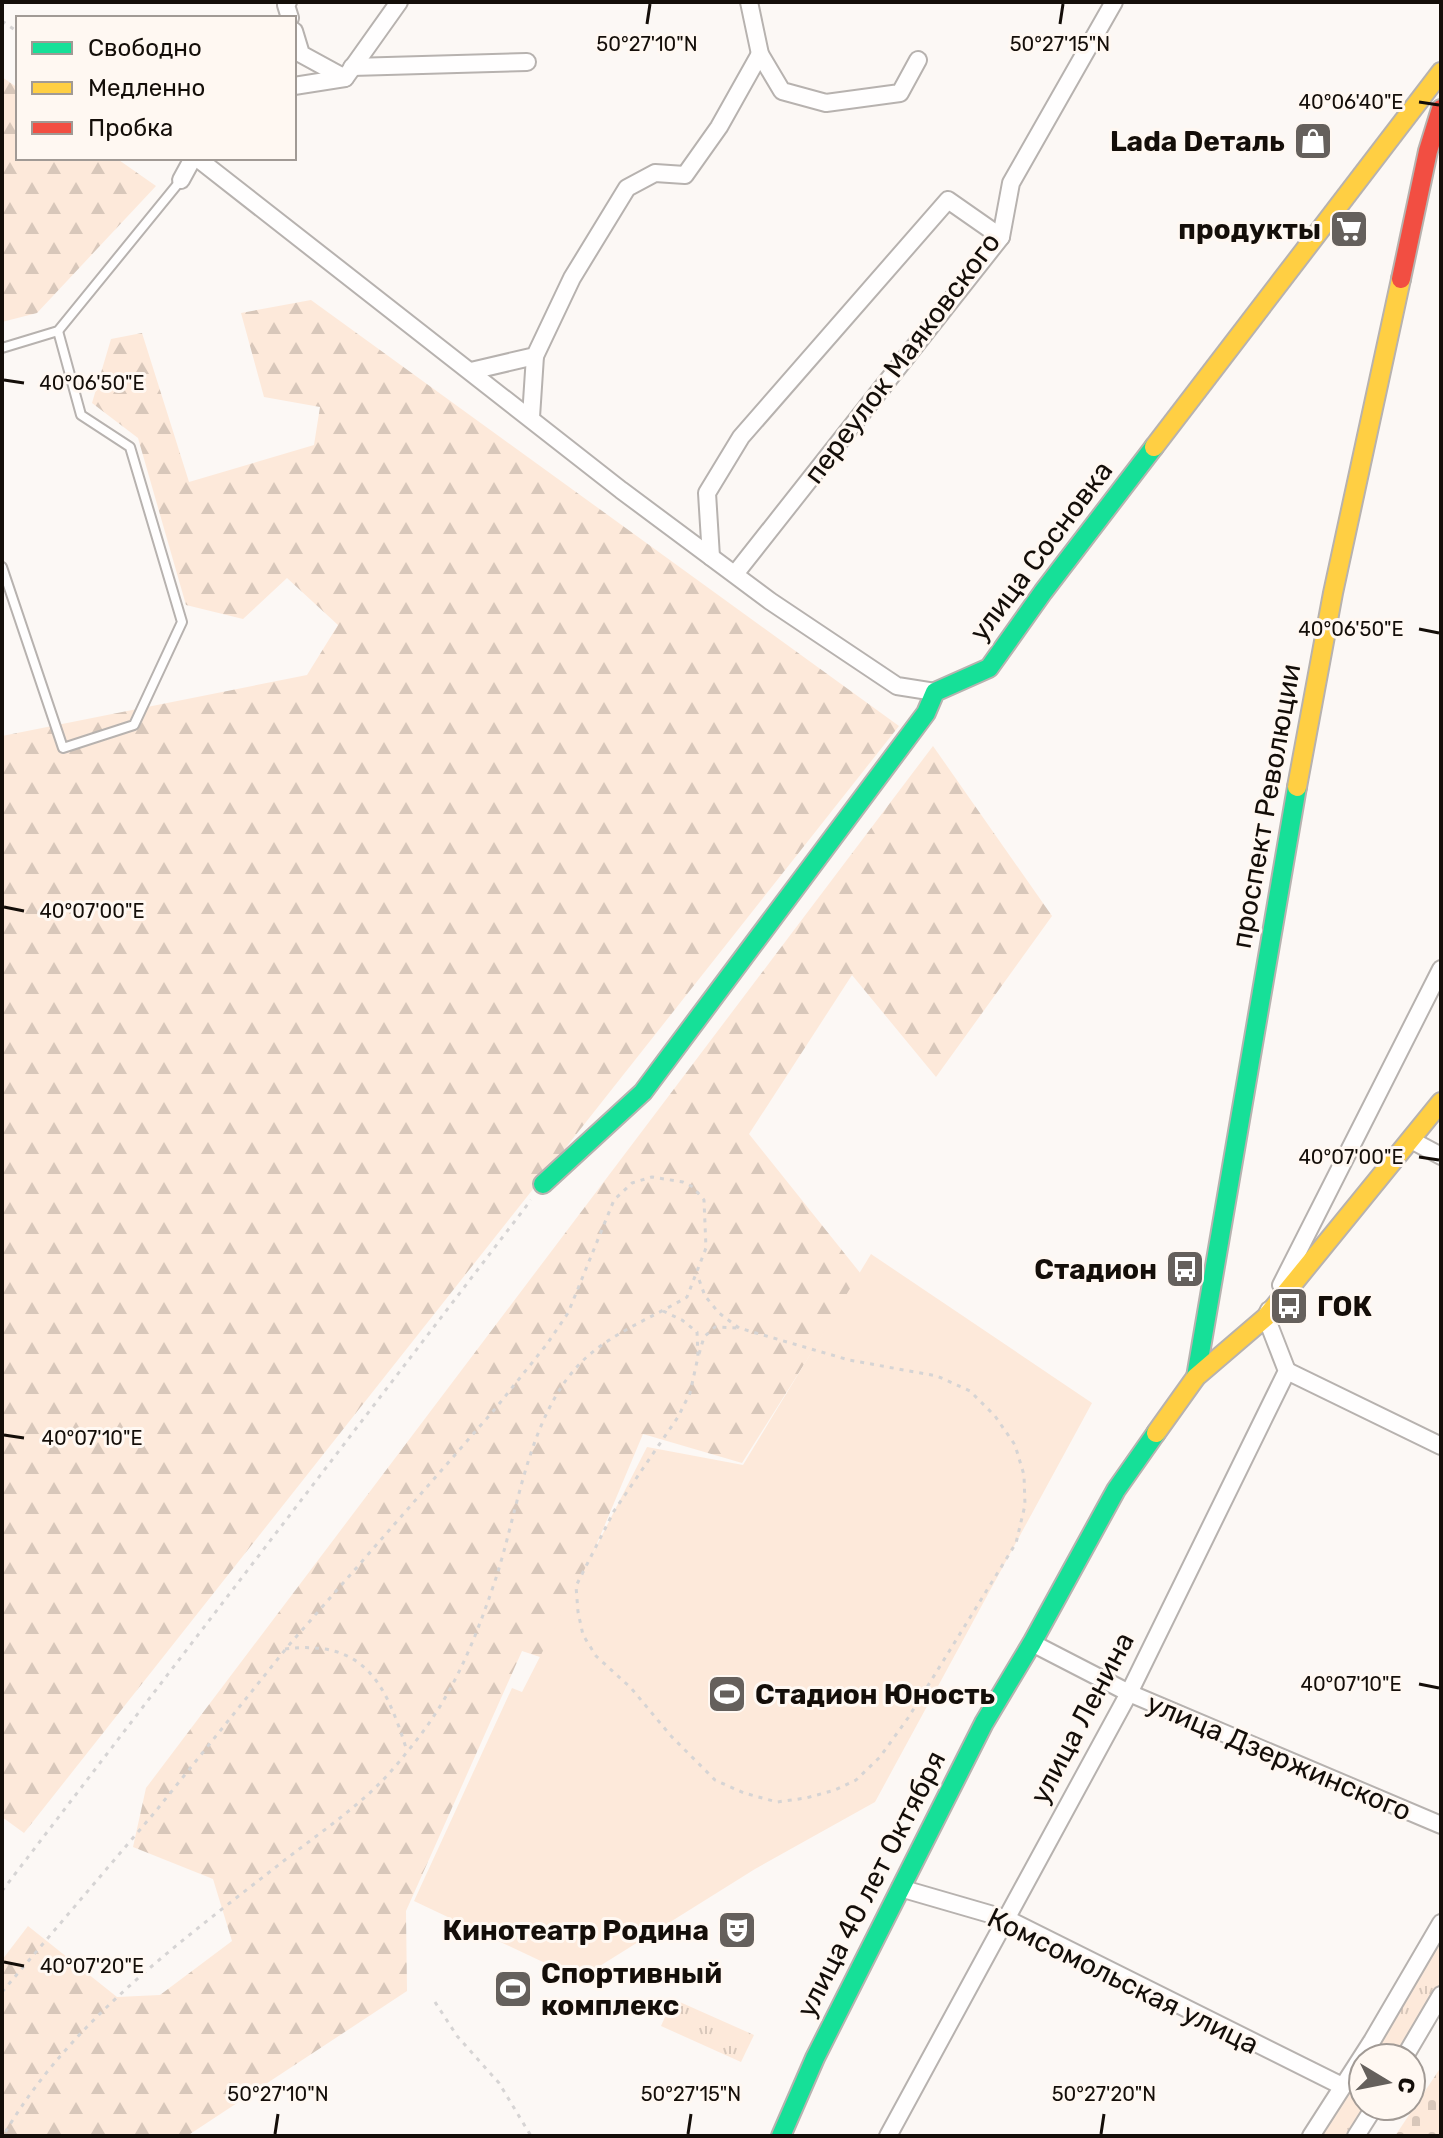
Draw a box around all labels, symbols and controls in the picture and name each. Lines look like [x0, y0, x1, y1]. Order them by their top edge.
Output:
legend [16, 16, 296, 160]
text: 50°27'10"N [596, 32, 698, 56]
text: 50°27'15"N [1010, 32, 1110, 56]
text: Свободно [88, 34, 202, 62]
text: Медленно [88, 74, 205, 102]
text: 40°06'40"E [1299, 90, 1403, 114]
text: Пробка [88, 114, 173, 142]
shop icon: Lada Dеталь [1292, 120, 1334, 162]
place label: Lada Dеталь [1110, 125, 1285, 158]
supermarket icon: продукты [1328, 208, 1370, 250]
place label: продукты [1178, 213, 1321, 246]
street label: переулок Маяковского [797, 226, 1007, 490]
text: 40°06'50"E [39, 371, 145, 395]
street label: улица Сосновка [963, 454, 1119, 648]
text: 40°06'50"E [1298, 617, 1404, 641]
street label: проспект Революции [1225, 661, 1307, 951]
text: 40°07'00"E [39, 899, 145, 923]
text: 40°07'00"E [1298, 1145, 1404, 1169]
bus stop icon: Стадион [1164, 1248, 1206, 1290]
place label: Стадион [1034, 1253, 1157, 1286]
bus stop icon: ГОК [1268, 1285, 1310, 1327]
place label: ГОК [1317, 1290, 1372, 1323]
text: 40°07'10"E [41, 1426, 143, 1450]
street label: улица Ленина [1023, 1627, 1141, 1809]
text: 40°07'10"E [1300, 1672, 1402, 1696]
sports icon: Стадион Юность [706, 1673, 748, 1715]
place label: Стадион Юность [755, 1678, 995, 1711]
street label: улица Дзержинского [1142, 1686, 1416, 1828]
street label: улица 40 лет Октября [789, 1745, 953, 2023]
street label: Комсомольская улица [982, 1901, 1264, 2061]
theatre icon: Кинотеатр Родина [716, 1909, 758, 1951]
place label: Кинотеатр Родина [442, 1914, 709, 1947]
text: 40°07'20"E [40, 1954, 144, 1978]
place label: Спортивный комплекс [541, 1957, 722, 2022]
sports icon: Спортивный комплекс [492, 1968, 534, 2010]
north arrow [1347, 2042, 1427, 2122]
text: С [1392, 2075, 1421, 2095]
text: 50°27'10"N [227, 2082, 329, 2106]
text: 50°27'15"N [641, 2082, 741, 2106]
text: 50°27'20"N [1052, 2082, 1156, 2106]

